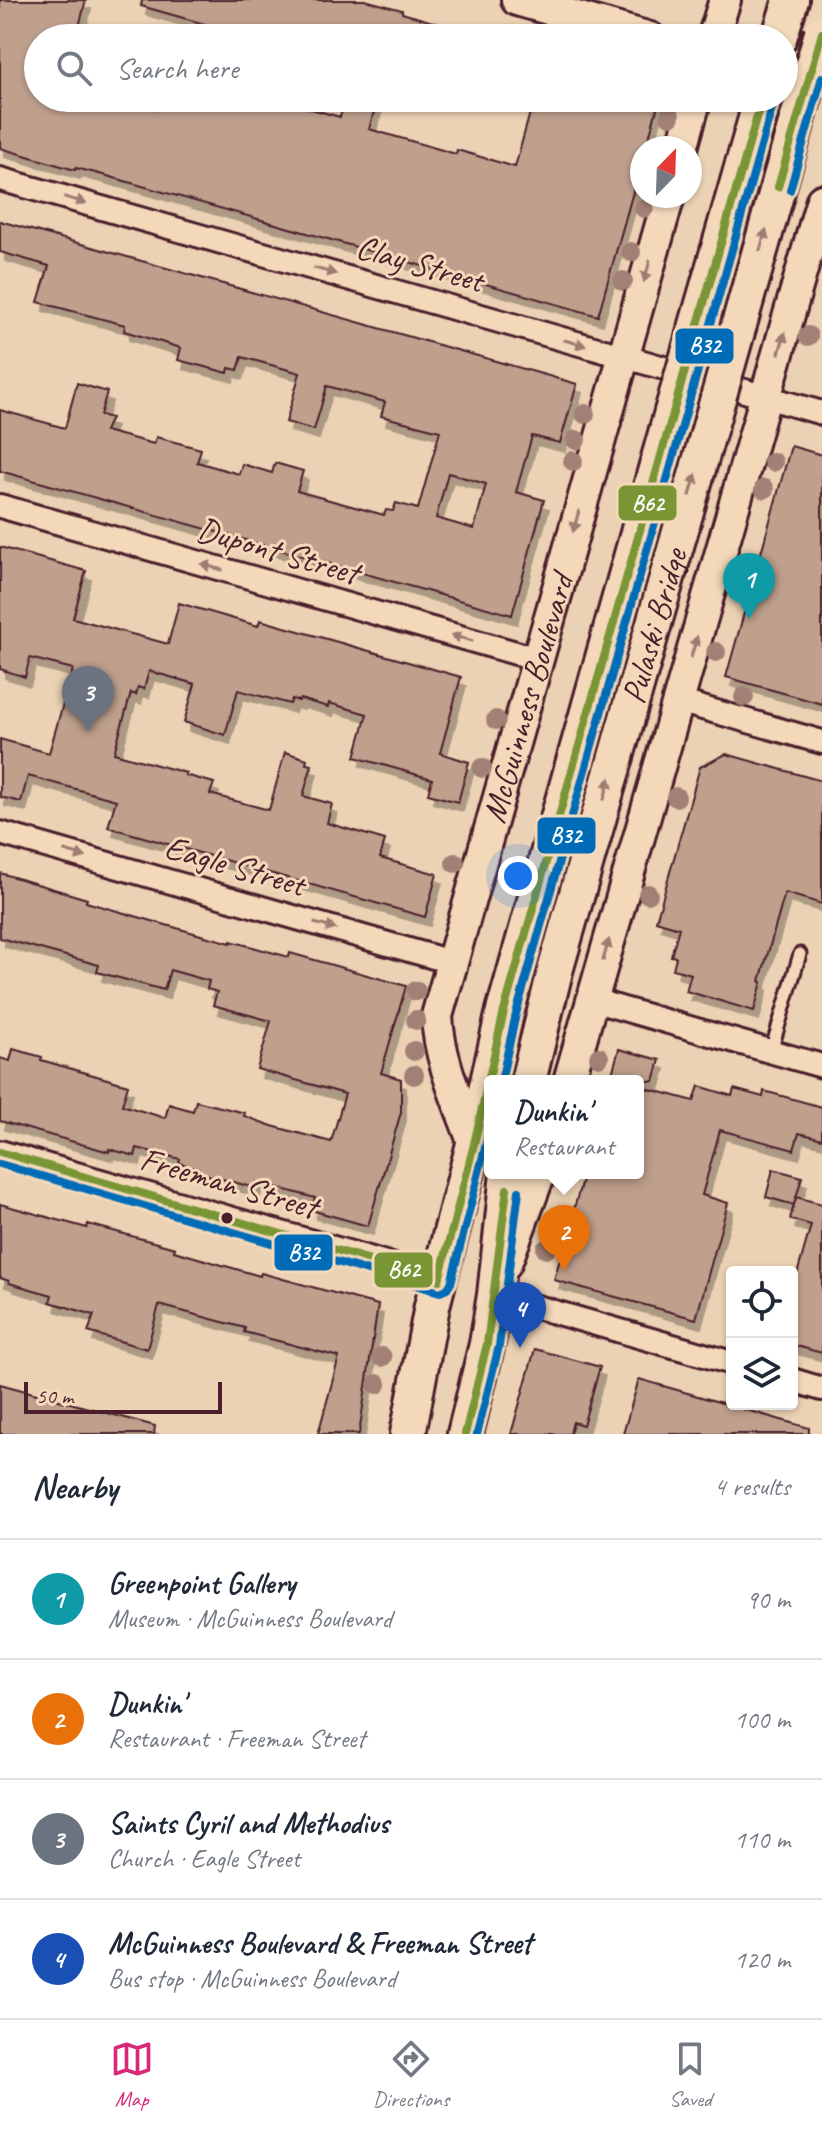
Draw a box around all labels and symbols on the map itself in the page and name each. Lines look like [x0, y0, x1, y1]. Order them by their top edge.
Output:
north arrow [630, 136, 702, 208]
one-way arrow [63, 194, 87, 207]
street label: Clay Street [351, 225, 492, 303]
one-way arrow [757, 227, 770, 251]
one-way arrow [641, 259, 653, 284]
one-way arrow [313, 266, 338, 278]
line badge: B32 [674, 327, 735, 365]
one-way arrow [776, 331, 789, 355]
text: B32 [689, 332, 723, 360]
one-way arrow [563, 337, 587, 350]
one-way arrow [687, 473, 700, 497]
line badge: B62 [617, 484, 678, 522]
text: B62 [632, 490, 666, 518]
street label: Dupont Street [192, 507, 368, 595]
one-way arrow [569, 510, 582, 534]
street label: Pulaski Bridge [611, 542, 697, 708]
pin: 1 [723, 553, 775, 619]
one-way arrow [199, 560, 224, 572]
street label: McGuinness Boulevard [472, 565, 584, 827]
one-way arrow [450, 631, 474, 644]
one-way arrow [688, 634, 701, 658]
pin: 3 [62, 666, 114, 732]
one-way arrow [601, 777, 613, 802]
line badge: B32 [536, 816, 597, 855]
text: B32 [550, 822, 584, 850]
street label: Eagle Street [160, 825, 313, 907]
one-way arrow [63, 849, 88, 861]
your location [498, 856, 538, 896]
one-way arrow [313, 920, 337, 933]
one-way arrow [600, 938, 613, 962]
street label: Freeman Street [136, 1137, 327, 1230]
pin: 2 [538, 1205, 590, 1271]
unlabelled marker [219, 1210, 235, 1226]
line badge: B32 [273, 1233, 334, 1272]
text: B32 [288, 1239, 322, 1267]
line badge: B62 [373, 1251, 434, 1289]
text: B62 [388, 1256, 422, 1284]
pin: 4 [494, 1282, 546, 1348]
scale bar [24, 1378, 222, 1414]

